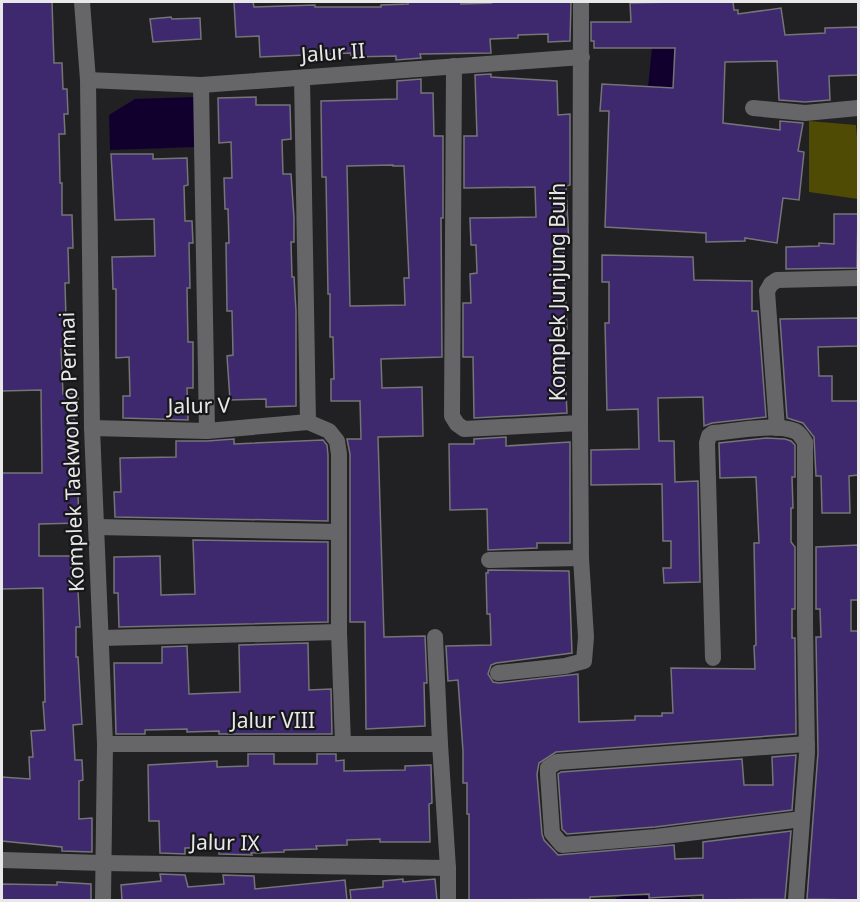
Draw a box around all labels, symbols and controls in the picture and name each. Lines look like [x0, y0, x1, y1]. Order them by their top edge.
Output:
street label: Jalur II [298, 36, 366, 68]
street label: Komplek Junjung Buih [543, 183, 571, 401]
street label: Komplek Taekwondo Permai [52, 311, 90, 593]
street label: Jalur V [165, 390, 231, 420]
street label: Jalur VIII [229, 706, 315, 734]
street label: Jalur IX [188, 827, 261, 857]

